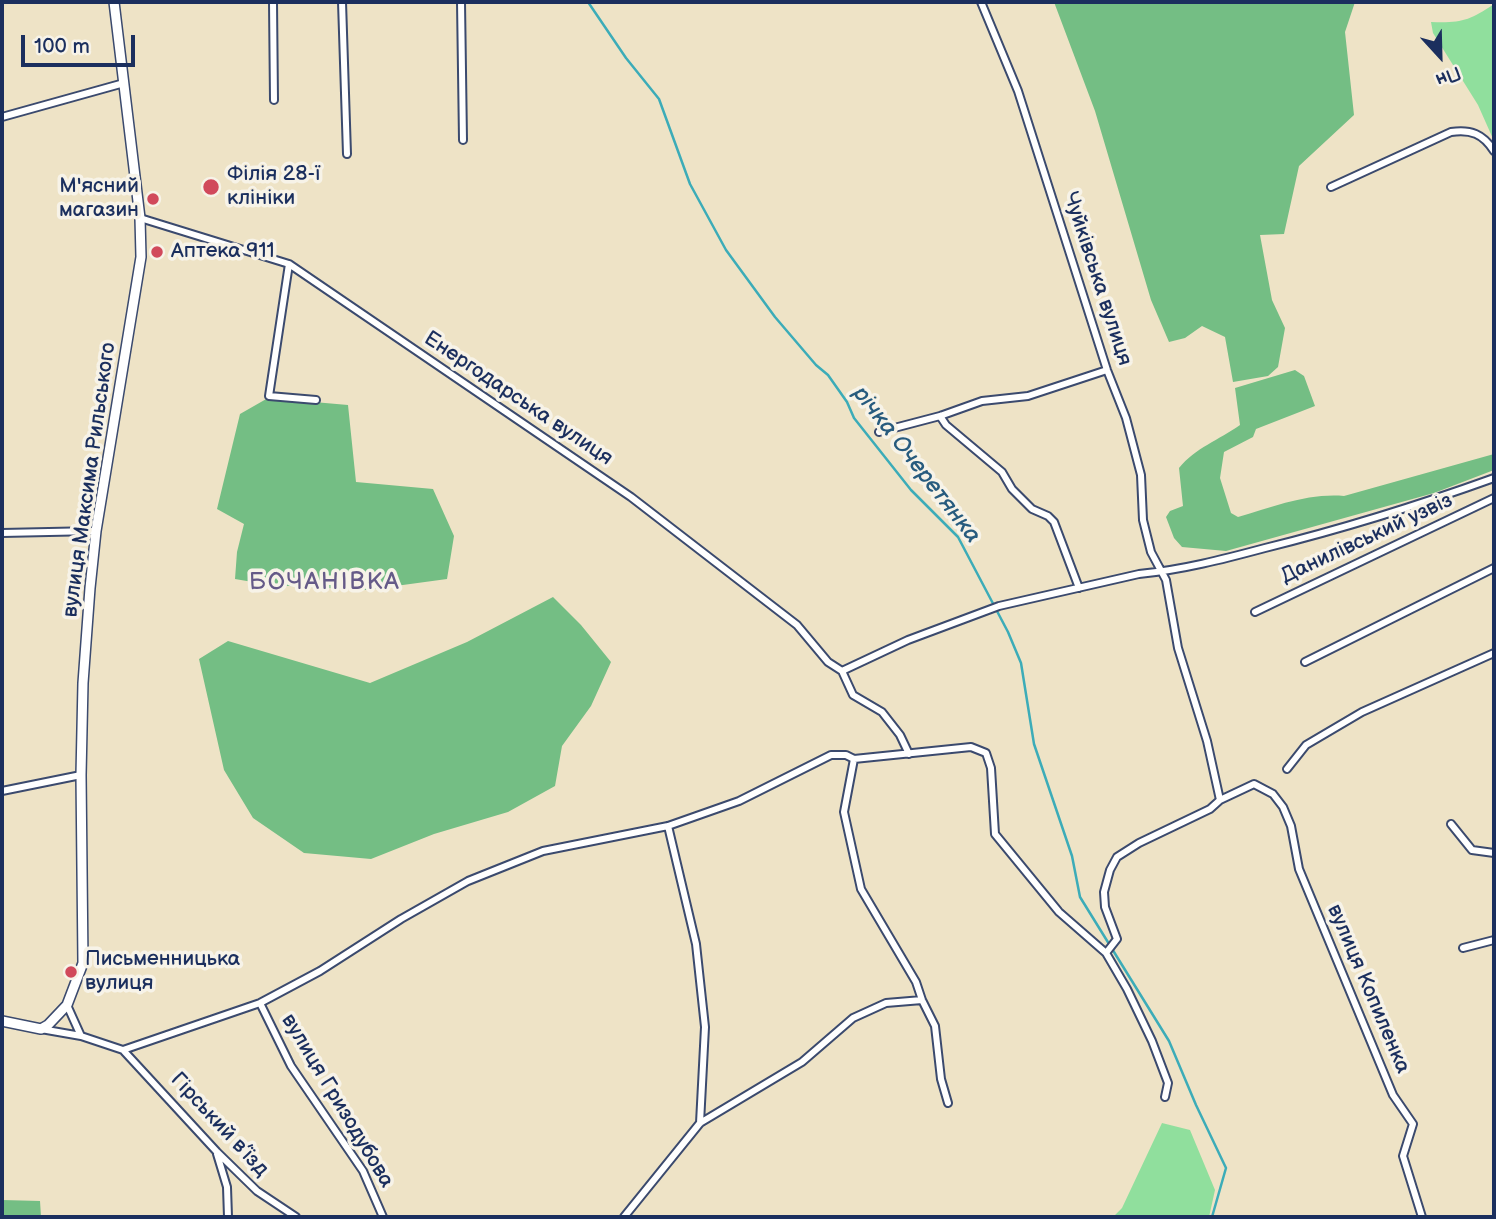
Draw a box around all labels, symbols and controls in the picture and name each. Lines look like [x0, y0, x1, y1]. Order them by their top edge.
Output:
scale bar [24, 21, 138, 65]
north arrow [1405, 21, 1475, 91]
text: 100 m [34, 34, 90, 59]
text: Пн [1432, 61, 1464, 91]
place label: Філія 28-ї клініки [227, 162, 320, 212]
place label: М'ясний магазин [59, 174, 139, 224]
marker: Філія 28-ї клініки [201, 177, 221, 197]
street label: Чуйківська вулиця [1057, 189, 1137, 369]
marker: М'ясний магазин [145, 191, 161, 207]
place label: Аптека 911 [171, 239, 275, 265]
marker: Аптека 911 [149, 244, 165, 260]
street label: Енергодарська вулиця [419, 326, 617, 472]
street label: вулиця Максима Рильського [58, 341, 122, 619]
water label: річка Очеретянка [846, 381, 986, 549]
street label: Данилівський узвіз [1277, 488, 1457, 590]
district label: БОЧАНІВКА [250, 569, 400, 597]
street label: вулиця Копиленка [1321, 901, 1415, 1077]
place label: Письменницька вулиця [85, 947, 240, 997]
marker: Письменницька вулиця [63, 964, 79, 980]
street label: вулиця Гризодубова [275, 1010, 399, 1192]
street label: Гірський в’їзд [165, 1068, 273, 1182]

